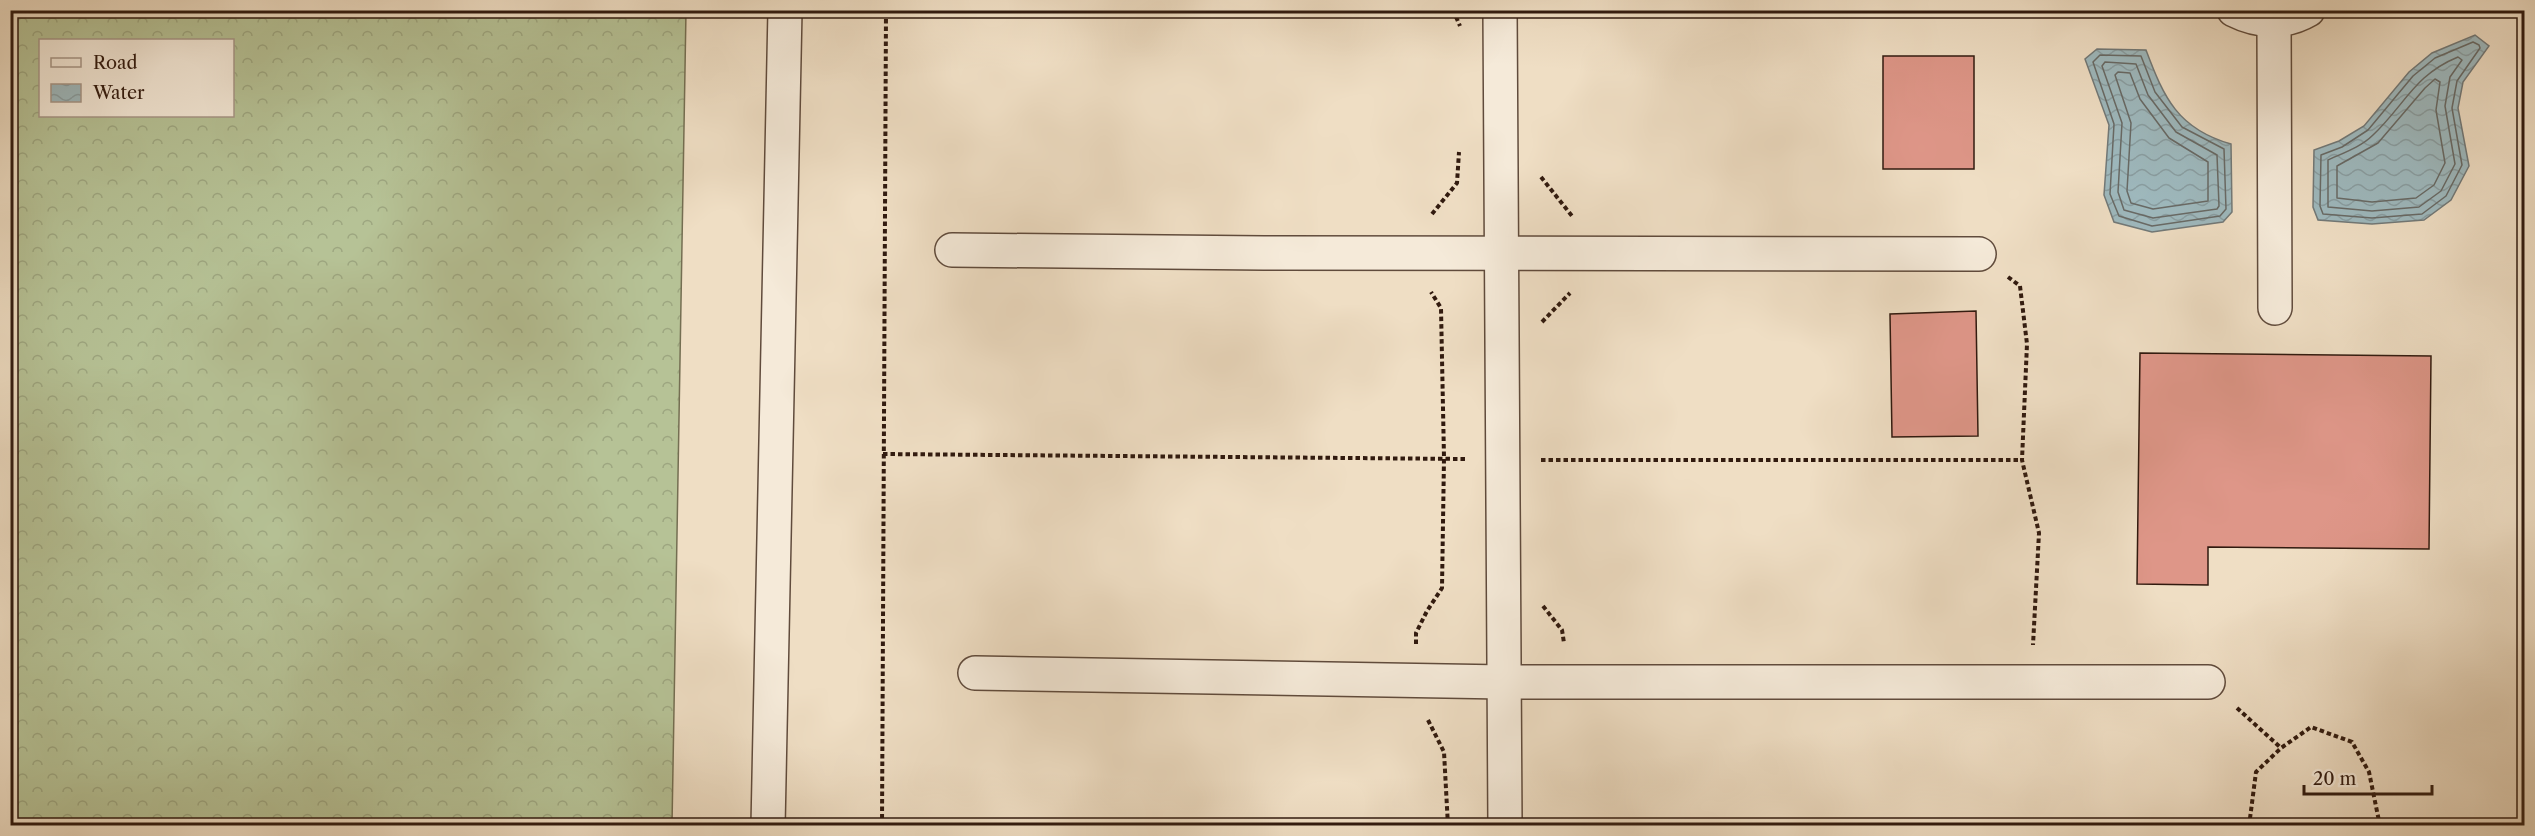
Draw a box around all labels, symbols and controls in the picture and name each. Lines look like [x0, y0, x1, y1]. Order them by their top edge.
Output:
legend [39, 39, 234, 117]
text: Road [93, 52, 138, 74]
text: Water [92, 82, 145, 104]
scale bar [2304, 758, 2432, 796]
text: 20 m [2313, 768, 2357, 790]

